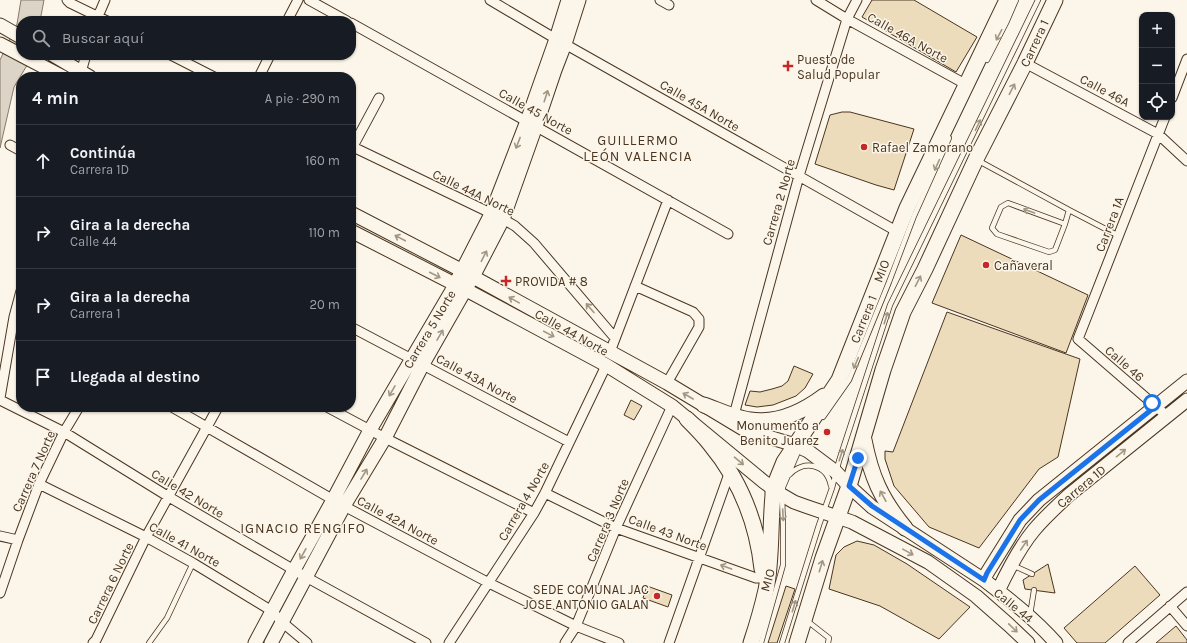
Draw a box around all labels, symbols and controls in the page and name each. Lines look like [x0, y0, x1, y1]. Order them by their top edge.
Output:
street label: Calle 46A Norte [865, 9, 951, 66]
map controls [1139, 12, 1175, 120]
button: + [1139, 12, 1175, 48]
search box [16, 16, 356, 60]
street label: Carrera 1 [1017, 17, 1052, 69]
icon: search [30, 27, 52, 49]
text: Buscar aquí [62, 29, 144, 47]
one-way arrow [995, 29, 1002, 41]
button: − [1139, 48, 1175, 84]
place label: Puesto de Salud Popular [797, 52, 880, 82]
marker: Puesto de Salud Popular [782, 60, 794, 72]
street label: Calle 46A [1077, 71, 1133, 110]
street label: Calle 45A Norte [657, 77, 743, 134]
one-way arrow [1009, 83, 1016, 95]
button: locate [1139, 84, 1175, 120]
street label: Calle 45 Norte [496, 85, 576, 138]
text: 4 min [32, 88, 79, 108]
one-way arrow [543, 90, 551, 102]
text: A pie · 290 m [265, 91, 340, 106]
one-way arrow [975, 119, 982, 131]
district label: GUILLERMO LEÓN VALENCIA [583, 132, 693, 165]
one-way arrow [514, 136, 522, 148]
place label: Rafael Zamorano [872, 140, 973, 155]
marker: Rafael Zamorano [859, 142, 869, 152]
text: Continúa [70, 144, 136, 162]
icon: ahead [32, 150, 54, 172]
text: 160 m [305, 153, 340, 168]
street label: Carrera 2 Norte [759, 157, 798, 247]
one-way arrow [933, 159, 940, 171]
text: Carrera 1D [70, 162, 129, 177]
street label: Calle 44A Norte [430, 166, 518, 219]
street label: Carrera 1A [1092, 194, 1127, 254]
one-way arrow [1022, 207, 1035, 214]
text: Gira a la derecha [70, 216, 190, 234]
icon: right [32, 222, 54, 244]
text: 110 m [308, 225, 340, 240]
text: Calle 44 [70, 234, 117, 249]
one-way arrow [394, 234, 406, 241]
one-way arrow [480, 250, 488, 262]
street label: MIO [870, 258, 893, 285]
place label: Cañaveral [994, 258, 1053, 273]
marker: Cañaveral [981, 260, 991, 270]
one-way arrow [429, 272, 441, 279]
place label: PROVIDA # 8 [515, 274, 588, 289]
marker: PROVIDA # 8 [500, 275, 512, 287]
one-way arrow [915, 275, 922, 287]
street label: Carrera 5 Norte [400, 287, 459, 371]
text: Gira a la derecha [70, 288, 190, 306]
street label: Carrera 1 [847, 293, 880, 345]
icon: right [32, 294, 54, 316]
one-way arrow [508, 295, 520, 303]
text: 20 m [310, 297, 340, 312]
one-way arrow [585, 303, 594, 313]
text: Carrera 1 [70, 306, 120, 321]
street label: Calle 44 Norte [532, 306, 612, 359]
one-way arrow [883, 312, 890, 325]
one-way arrow [436, 329, 444, 341]
one-way arrow [543, 331, 555, 339]
street label: Calle 46 [1102, 342, 1147, 384]
street label: Calle 43A Norte [434, 351, 520, 406]
one-way arrow [852, 357, 859, 369]
icon: arrive [32, 366, 54, 388]
text: Llegada al destino [70, 368, 200, 386]
one-way arrow [388, 385, 396, 397]
one-way arrow [682, 391, 694, 399]
route start [1143, 394, 1161, 412]
place label: Monumento a Benito Juarez [736, 418, 819, 448]
marker: Monumento a Benito Juarez [822, 427, 832, 437]
street label: Carrera 7 Norte [9, 428, 58, 514]
one-way arrow [1116, 448, 1127, 457]
one-way arrow [838, 449, 845, 462]
route end [849, 449, 867, 467]
one-way arrow [734, 457, 745, 466]
street label: Carrera 4 Norte [495, 459, 552, 543]
street label: Carrera 1D [1054, 462, 1109, 511]
street label: Calle 42 Norte [149, 466, 227, 521]
one-way arrow [360, 468, 368, 480]
street label: Carrera 3 Norte [583, 476, 632, 564]
one-way arrow [878, 490, 886, 502]
street label: Calle 42A Norte [355, 493, 441, 548]
one-way arrow [779, 508, 786, 521]
street label: Calle 43 Norte [627, 511, 709, 554]
street label: Calle 41 Norte [147, 519, 223, 570]
district label: IGNACIO RENGIFO [240, 520, 366, 537]
street label: Carrera 6 Norte [84, 540, 137, 626]
one-way arrow [1020, 540, 1028, 551]
one-way arrow [299, 548, 306, 560]
one-way arrow [902, 548, 914, 556]
one-way arrow [818, 559, 825, 572]
one-way arrow [720, 563, 733, 570]
street label: MIO [757, 567, 778, 593]
place label: SEDE COMUNAL JAC JOSE ANTONIO GALAN [524, 582, 649, 612]
street label: Calle 44 [991, 585, 1037, 626]
marker: SEDE COMUNAL JAC JOSE ANTONIO GALAN [652, 591, 662, 601]
one-way arrow [790, 600, 798, 612]
one-way arrow [1008, 623, 1018, 633]

